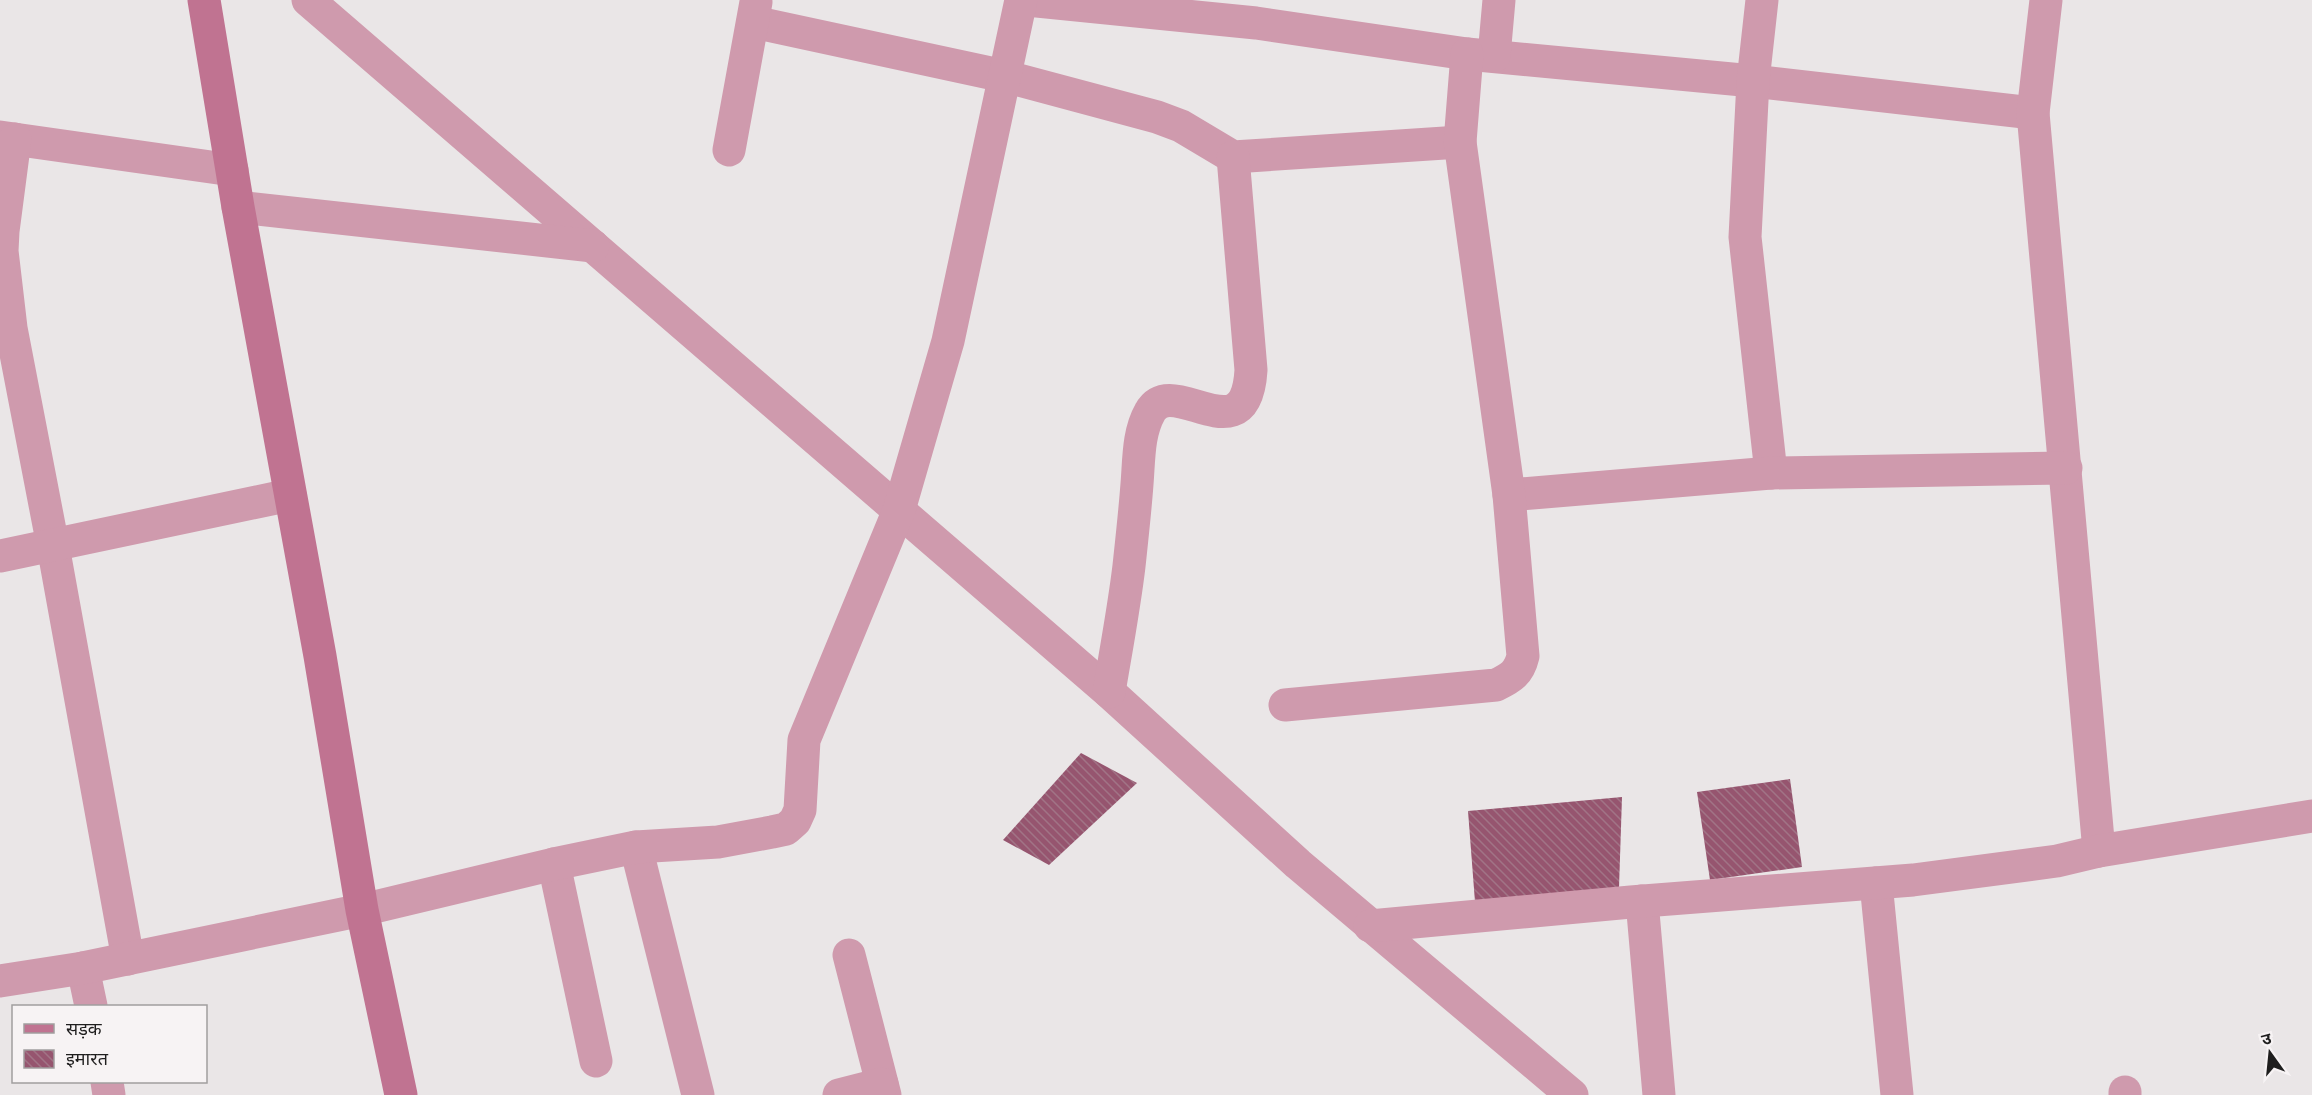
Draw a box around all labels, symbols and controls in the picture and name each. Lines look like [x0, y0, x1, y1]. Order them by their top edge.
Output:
legend [12, 1005, 207, 1083]
text: सड़क [66, 1019, 103, 1042]
north arrow [2240, 1023, 2300, 1083]
text: उ [2260, 1029, 2274, 1051]
text: इमारत [66, 1049, 109, 1072]

